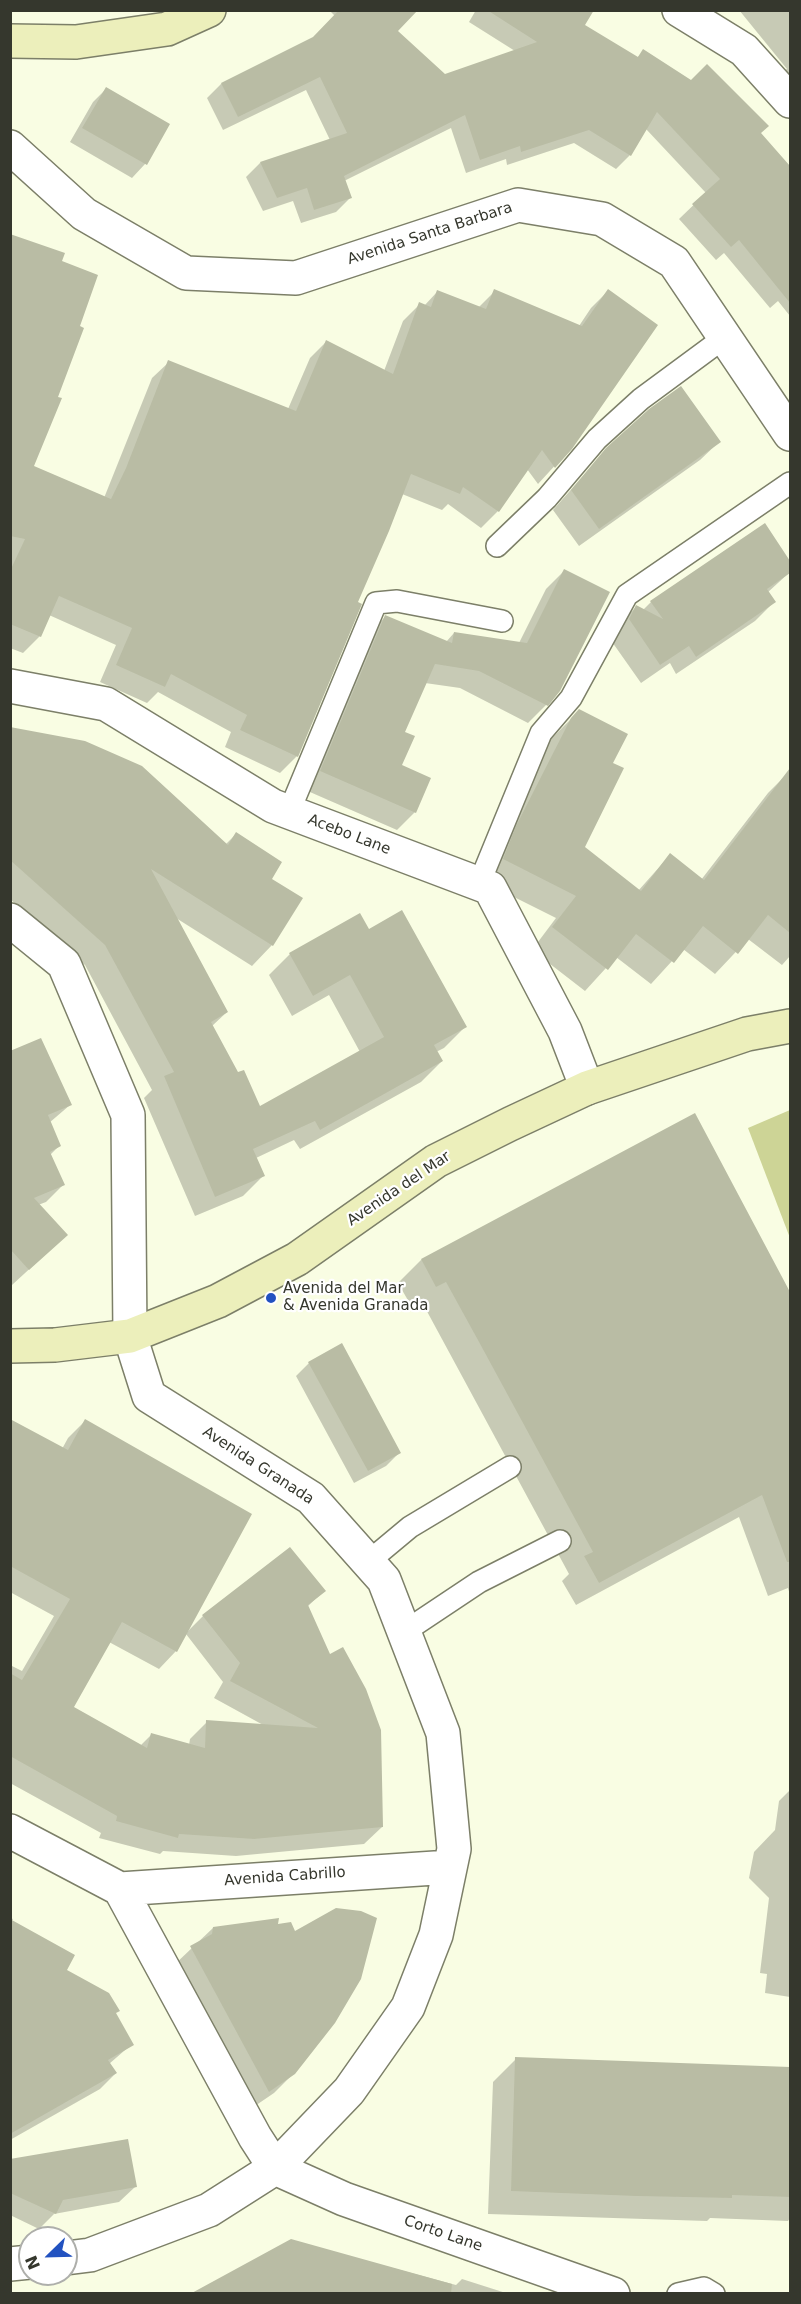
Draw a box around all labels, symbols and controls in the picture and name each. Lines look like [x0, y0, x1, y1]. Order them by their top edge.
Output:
street label: Avenida Santa Barbara [345, 199, 515, 269]
street label: Acebo Lane [305, 811, 393, 859]
street label: Avenida del Mar [344, 1148, 454, 1230]
place label: Avenida del Mar & Avenida Granada [283, 1280, 429, 1315]
marker: Avenida del Mar & Avenida Granada [264, 1291, 278, 1305]
street label: Avenida Granada [199, 1423, 317, 1509]
street label: Avenida Cabrillo [224, 1864, 346, 1890]
street label: Corto Lane [401, 2212, 485, 2256]
north arrow [18, 2226, 78, 2286]
text: N [21, 2253, 44, 2272]

